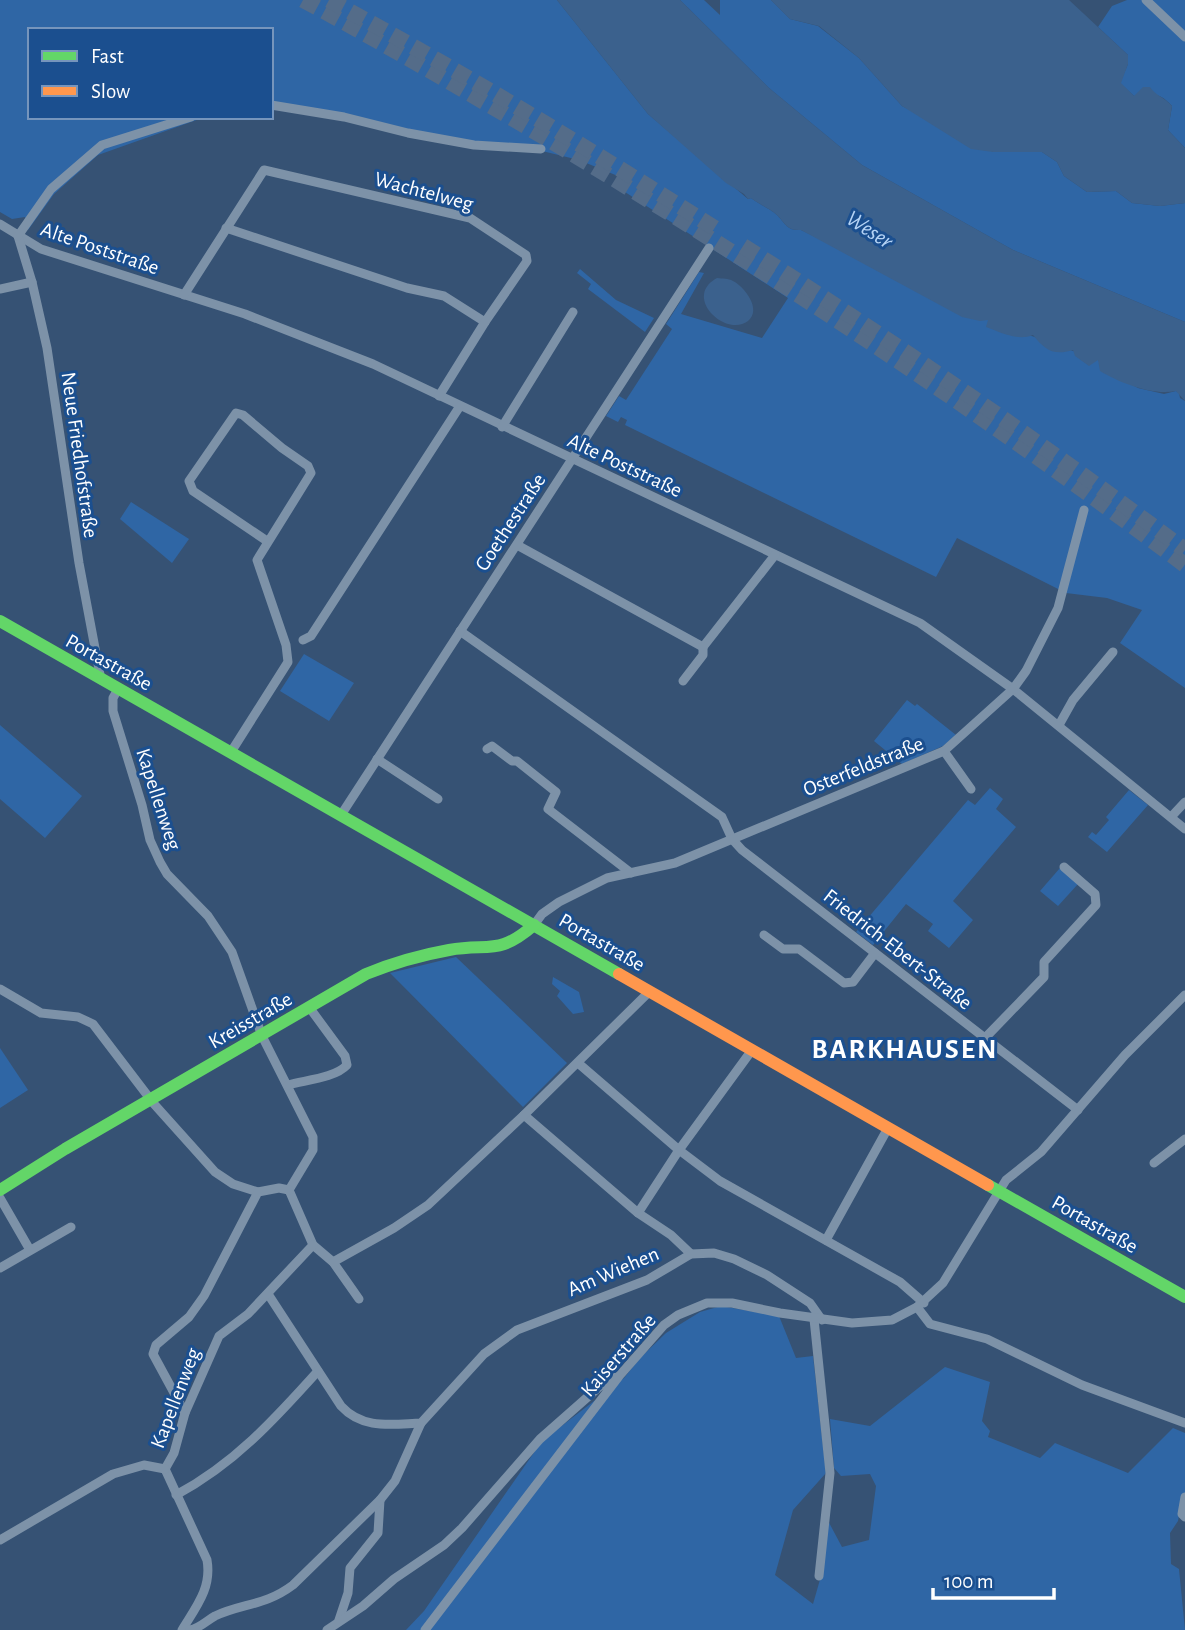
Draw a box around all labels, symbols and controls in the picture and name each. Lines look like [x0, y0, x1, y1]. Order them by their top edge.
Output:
legend [28, 28, 273, 119]
text: Fast [91, 46, 124, 67]
text: Slow [91, 81, 130, 102]
street label: Wachtelweg [372, 168, 476, 215]
water label: Weser [842, 207, 897, 254]
street label: Alte Poststraße [38, 218, 162, 279]
street label: Neue Friedhofstraße [57, 371, 102, 539]
street label: Alte Poststraße [564, 430, 685, 501]
street label: Goethestraße [471, 470, 550, 575]
street label: Portastraße [62, 630, 156, 695]
street label: Osterfeldstraße [800, 733, 926, 800]
street label: Kapellenweg [132, 746, 185, 853]
street label: Friedrich-Ebert-Straße [820, 885, 976, 1014]
street label: Portastraße [555, 909, 648, 975]
street label: Kreisstraße [205, 988, 296, 1053]
district label: BARKHAUSEN [811, 1036, 999, 1064]
street label: Portastraße [1048, 1191, 1141, 1257]
street label: Am Wiehen [564, 1243, 662, 1300]
street label: Kaiserstraße [577, 1310, 660, 1401]
street label: Kapellenweg [147, 1344, 204, 1451]
scale bar [933, 1556, 1054, 1600]
text: 100 m [944, 1571, 994, 1592]

